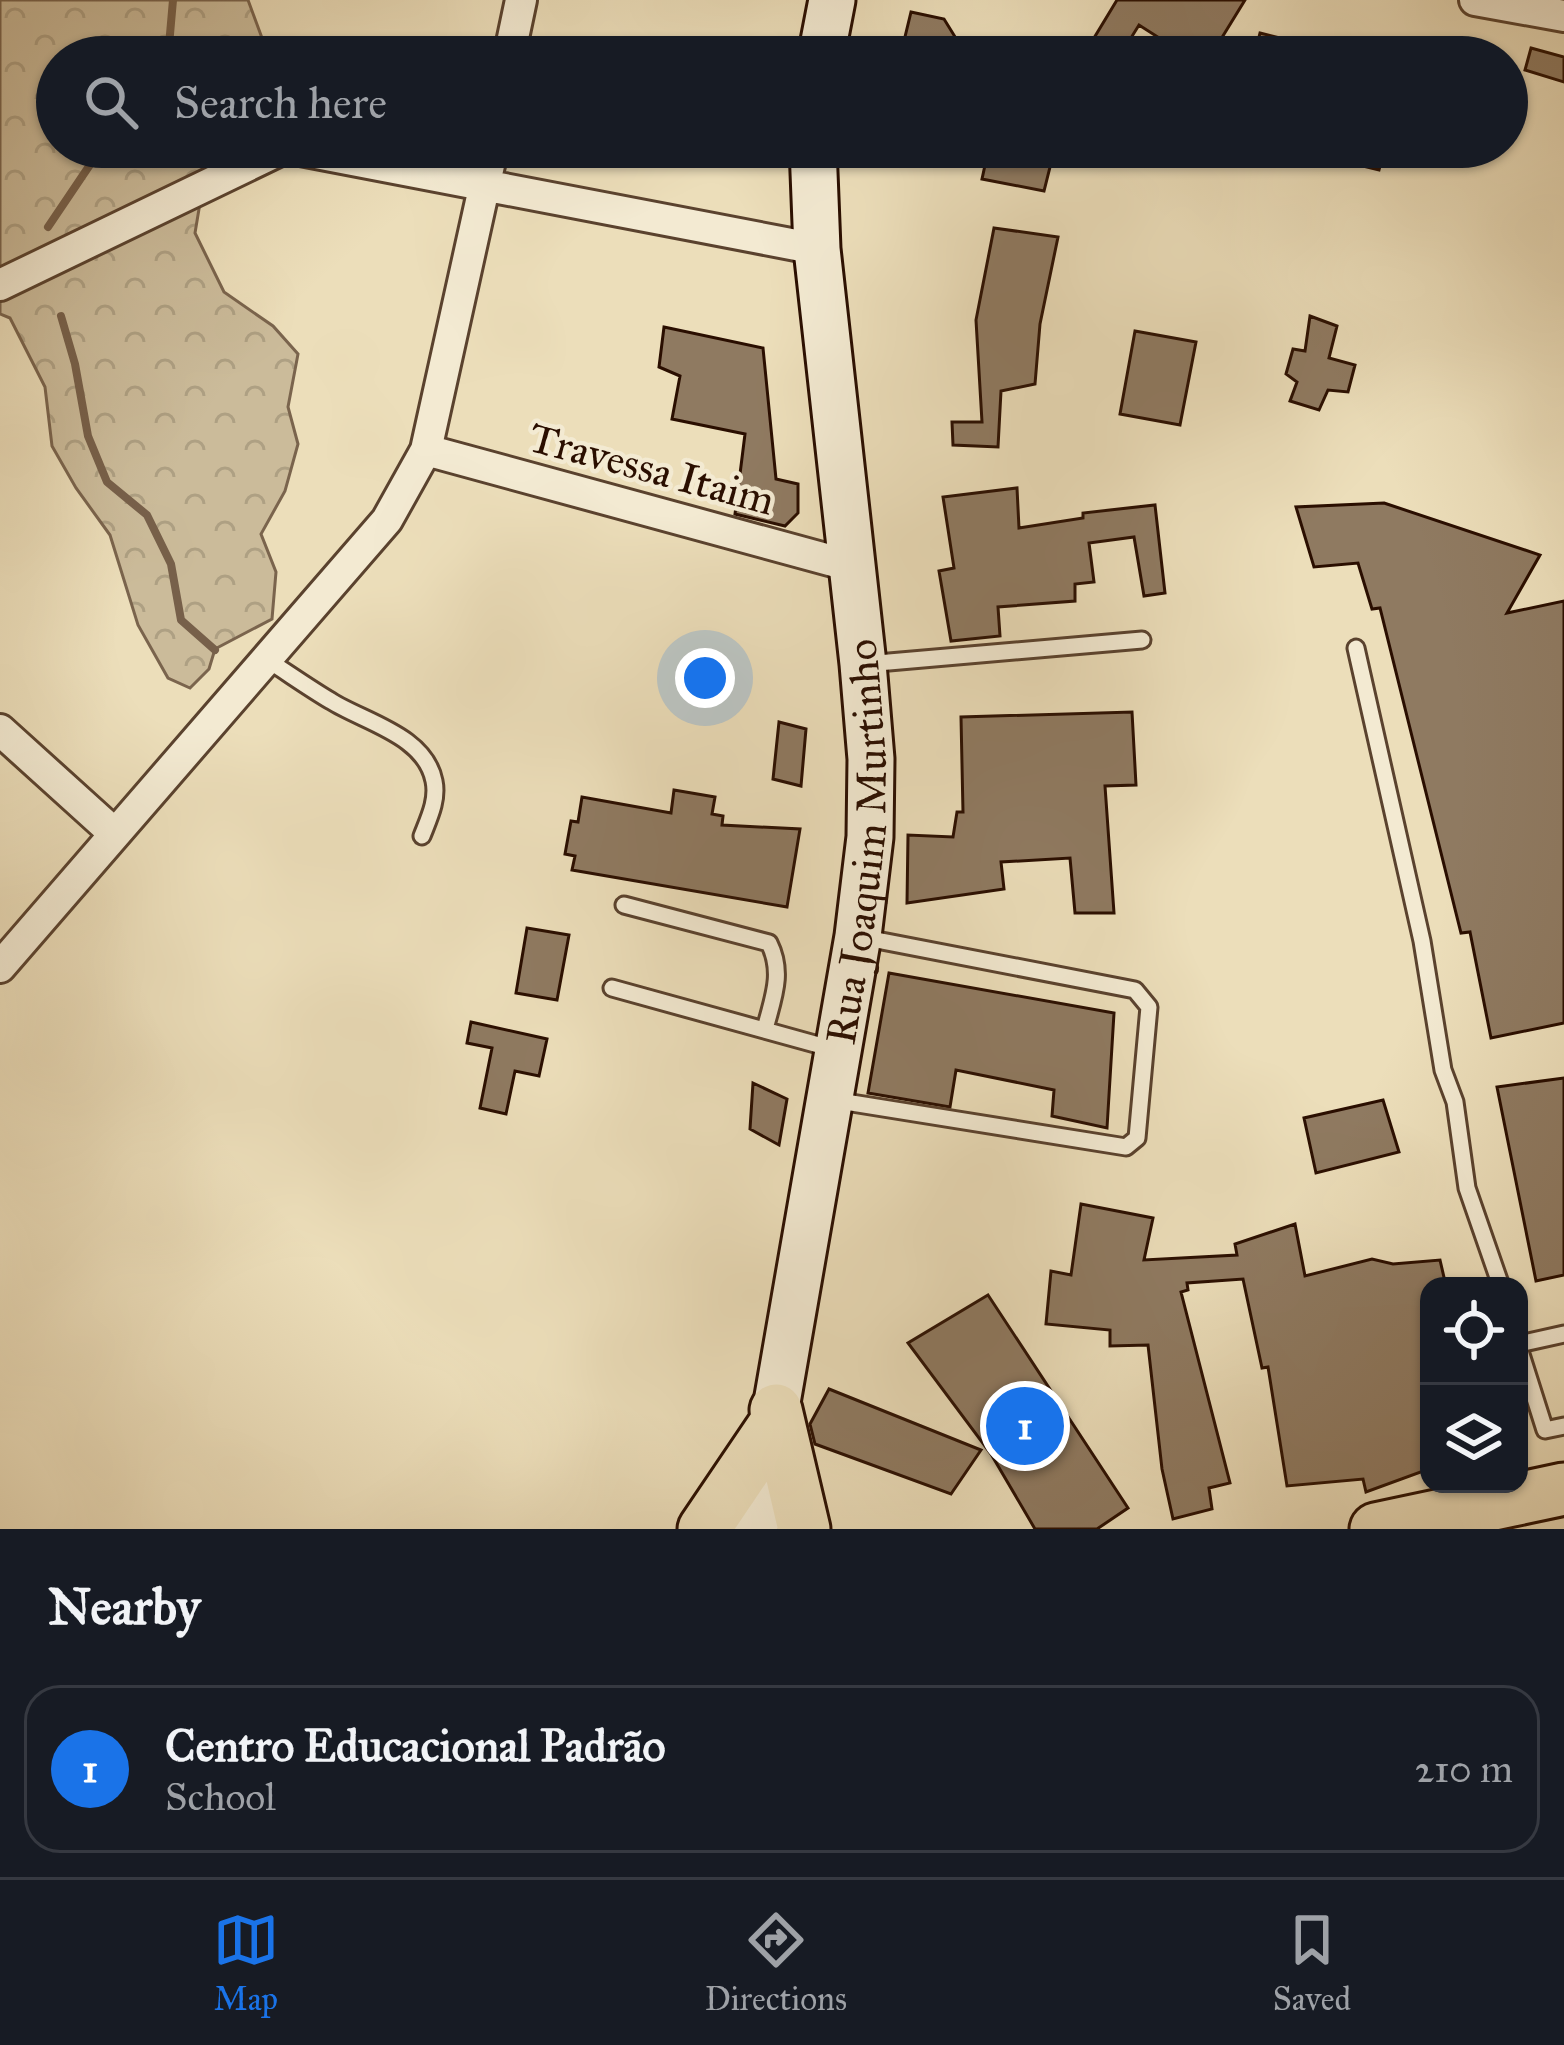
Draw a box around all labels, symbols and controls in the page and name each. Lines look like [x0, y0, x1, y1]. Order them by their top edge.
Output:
search box [36, 36, 1528, 168]
icon: search [78, 69, 144, 135]
text: Search here [174, 75, 387, 130]
street label: Travessa Itaim [523, 411, 780, 527]
street label: Rua Joaquim Murtinho [815, 637, 898, 1048]
your location [675, 648, 735, 708]
map controls [1420, 1277, 1528, 1493]
button: locate [1420, 1277, 1528, 1385]
pin: 1 [986, 1381, 1064, 1471]
button: layers [1420, 1385, 1528, 1493]
text: Nearby [48, 1576, 200, 1638]
text: Centro Educacional Padrão [165, 1718, 665, 1773]
text: 1 [82, 1745, 98, 1793]
text: 210 m [1415, 1745, 1513, 1793]
text: School [165, 1773, 276, 1821]
tab: Map [213, 1907, 279, 2019]
tab: Directions [705, 1907, 847, 2019]
tab: Saved [1273, 1907, 1351, 2019]

